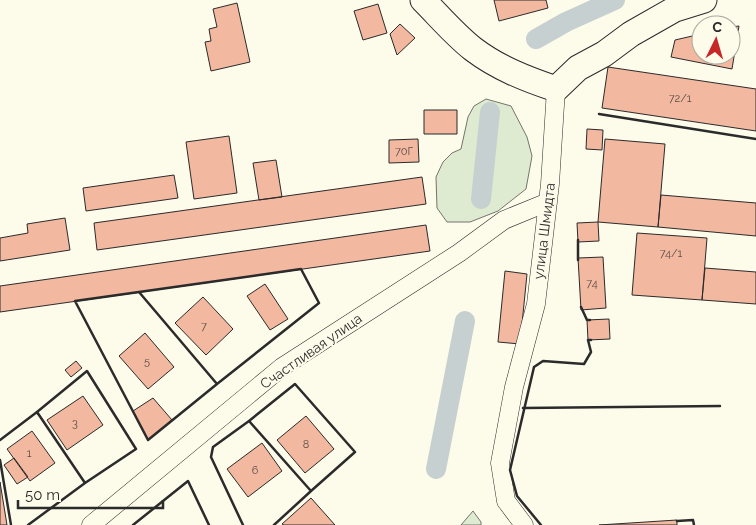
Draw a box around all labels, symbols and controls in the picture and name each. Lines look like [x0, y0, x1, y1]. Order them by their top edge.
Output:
north arrow [691, 15, 741, 65]
text: С [712, 19, 723, 35]
house number: 72/1 [669, 92, 692, 105]
house number: 70Г [395, 145, 413, 158]
street label: улица Шмидта [530, 182, 558, 280]
house number: 74/1 [660, 247, 683, 260]
house number: 74 [586, 277, 598, 290]
street label: Счастливая улица [257, 310, 365, 392]
house number: 7 [201, 320, 207, 333]
house number: 5 [144, 355, 150, 368]
house number: 3 [72, 417, 78, 430]
house number: 8 [303, 438, 309, 451]
house number: 1 [27, 447, 32, 460]
house number: 6 [252, 464, 259, 477]
scale bar [18, 478, 162, 510]
text: 50 m [25, 486, 60, 504]

